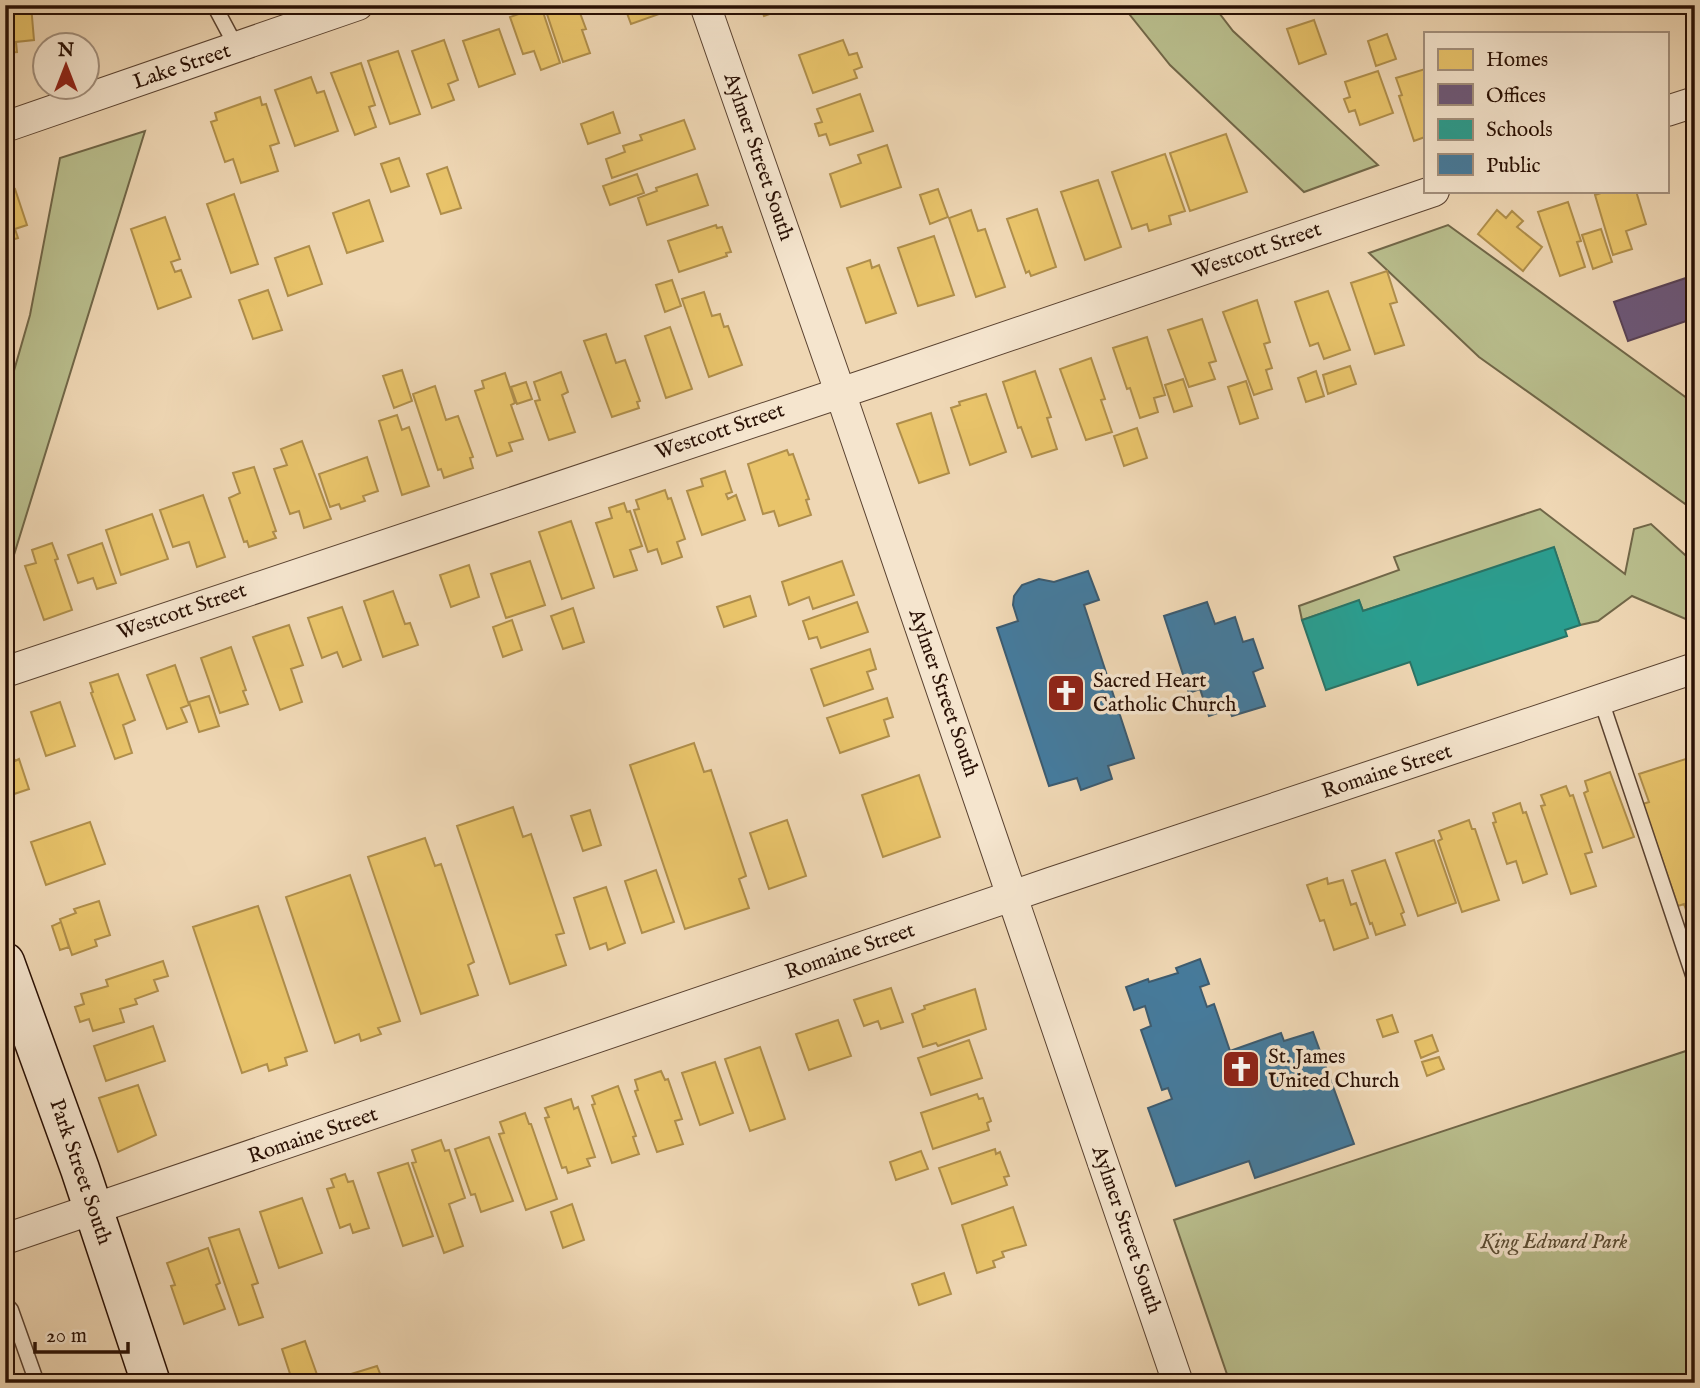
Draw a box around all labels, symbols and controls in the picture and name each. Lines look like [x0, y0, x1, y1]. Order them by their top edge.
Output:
north arrow [32, 32, 102, 102]
legend [1424, 32, 1668, 192]
street label: Lake Street [130, 38, 234, 96]
text: N [57, 39, 75, 63]
text: Homes [1486, 47, 1548, 74]
street label: Aylmer Street South [716, 69, 799, 244]
text: Offices [1486, 83, 1546, 110]
text: Schools [1486, 117, 1553, 144]
text: Public [1486, 153, 1540, 180]
street label: Westcott Street [1189, 216, 1325, 286]
street label: Westcott Street [652, 397, 788, 467]
street label: Westcott Street [114, 577, 250, 647]
street label: Aylmer Street South [901, 605, 984, 780]
place label: Sacred Heart Catholic Church [1093, 668, 1236, 719]
church icon: Sacred Heart Catholic Church [1045, 672, 1087, 714]
street label: Romaine Street [1318, 738, 1456, 806]
street label: Romaine Street [781, 917, 919, 987]
place label: St. James United Church [1268, 1044, 1399, 1095]
church icon: St. James United Church [1220, 1048, 1262, 1090]
street label: Park Street South [42, 1095, 118, 1249]
street label: Romaine Street [244, 1101, 382, 1171]
street label: Aylmer Street South [1084, 1142, 1167, 1317]
park label: King Edward Park [1480, 1229, 1628, 1256]
scale bar [35, 1311, 128, 1355]
text: 20 m [46, 1323, 87, 1350]

